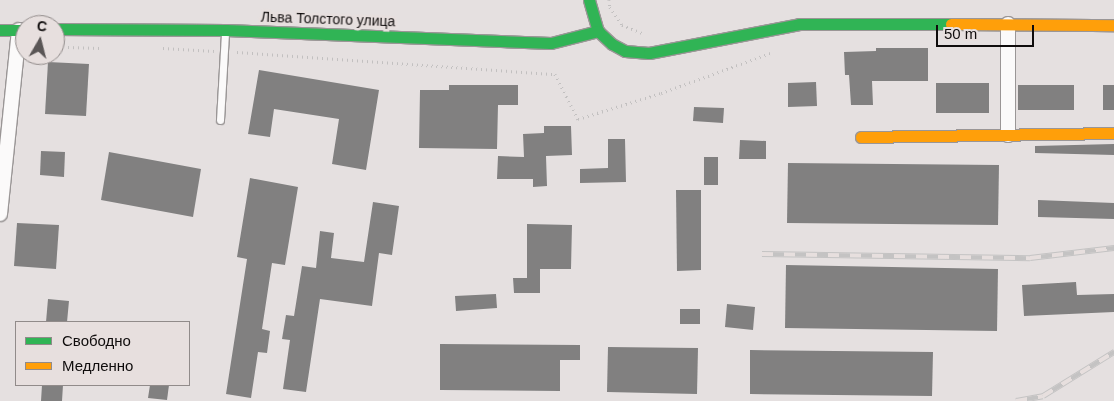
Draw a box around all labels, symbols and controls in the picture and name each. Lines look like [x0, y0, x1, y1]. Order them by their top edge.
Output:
street label: Льва Толстого улица [260, 8, 396, 30]
north arrow [15, 15, 65, 65]
scale bar [939, 15, 1036, 47]
text: С [36, 18, 48, 35]
text: 50 m [944, 25, 977, 42]
legend [15, 321, 190, 386]
text: Свободно [62, 332, 131, 349]
text: Медленно [62, 357, 133, 374]

